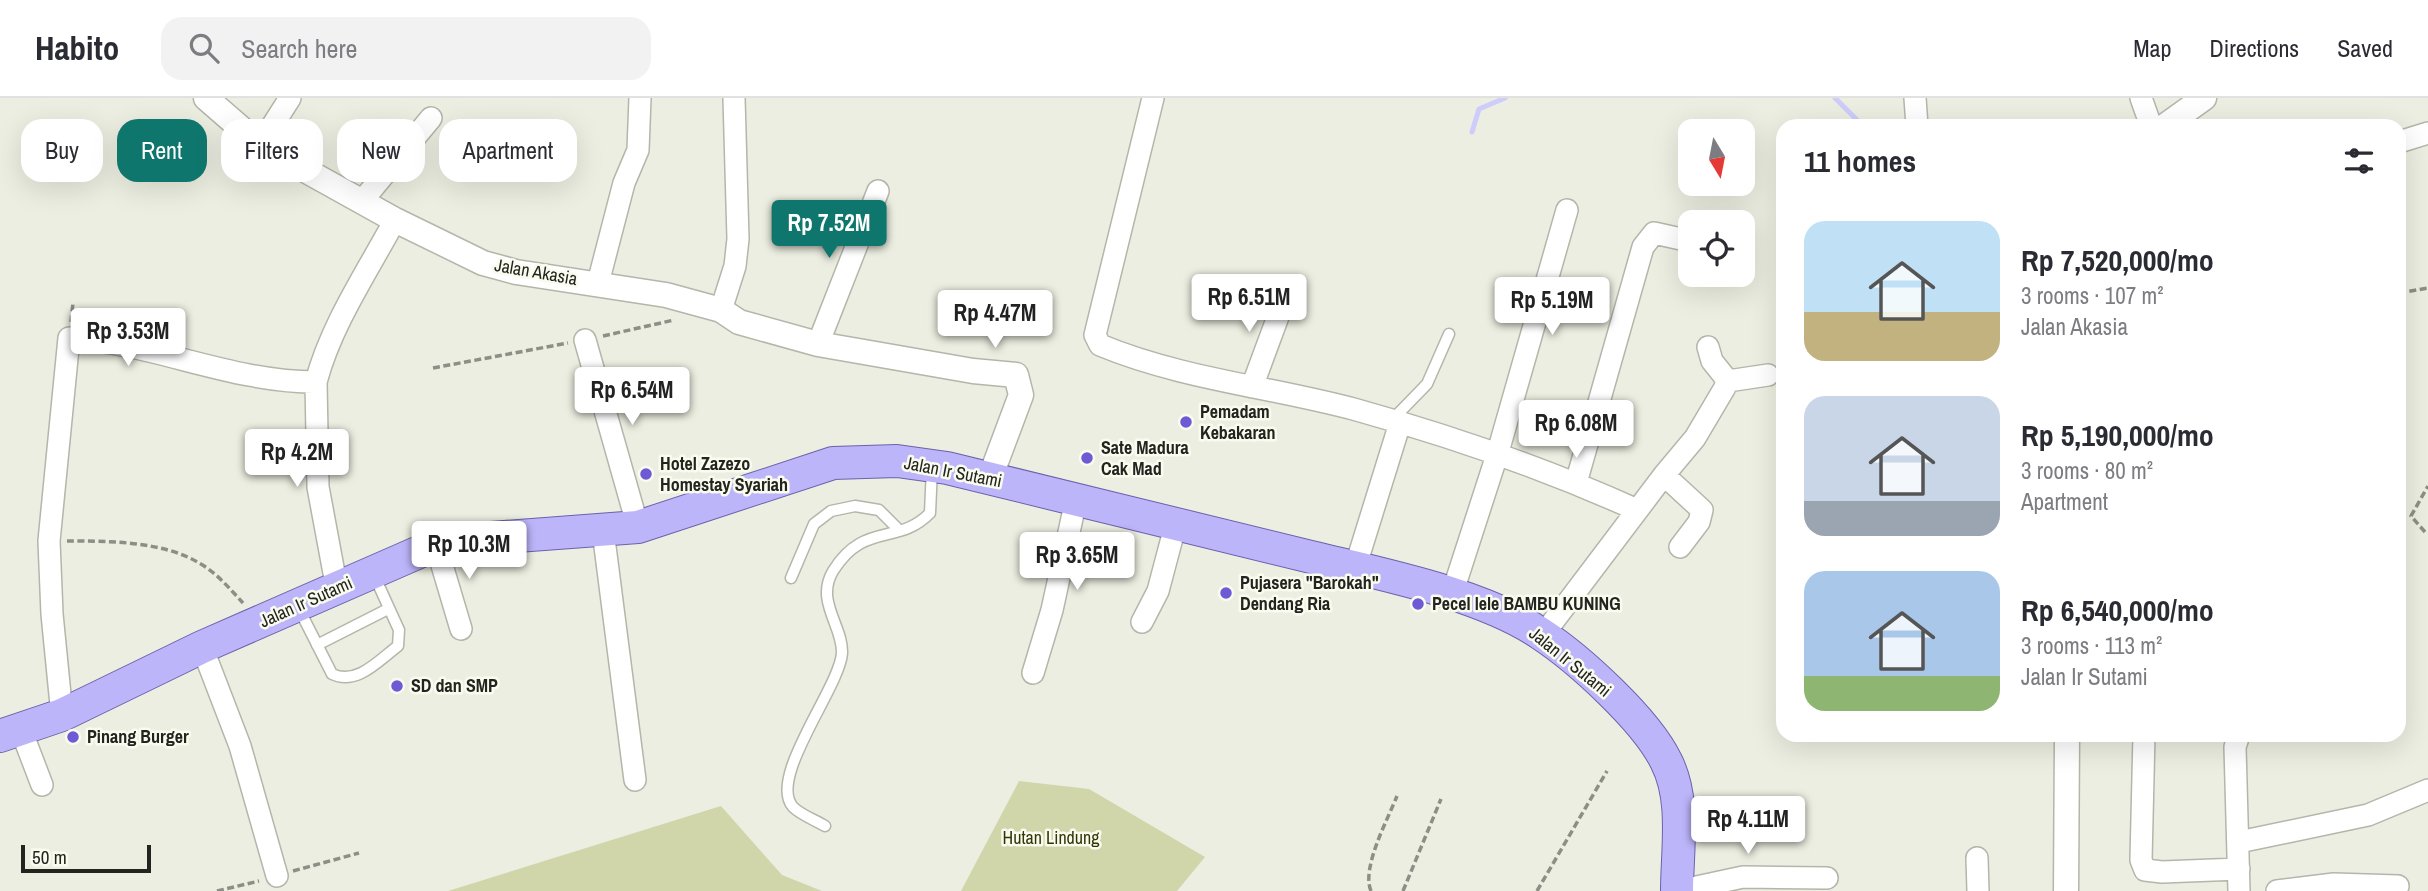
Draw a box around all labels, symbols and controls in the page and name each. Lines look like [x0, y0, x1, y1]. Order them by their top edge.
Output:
search box [161, 17, 651, 80]
text: Habito [35, 26, 119, 70]
icon: search [185, 29, 223, 67]
text: Search here [241, 31, 357, 66]
text: Map [2133, 32, 2171, 64]
text: Directions [2209, 32, 2299, 64]
text: Saved [2337, 32, 2393, 64]
chip: Buy [21, 119, 103, 182]
chip: Rent [117, 119, 207, 182]
chip: Filters [221, 119, 323, 182]
chip: New [337, 119, 425, 182]
chip: Apartment [439, 119, 577, 182]
north arrow [1678, 119, 1755, 196]
map controls [1678, 119, 1755, 287]
text: 11 homes [1804, 141, 1916, 181]
icon: filters [2340, 142, 2378, 180]
pin: Rp 7.52M [757, 200, 901, 260]
text: Rp 7.52M [788, 207, 870, 238]
button: locate [1678, 210, 1755, 287]
text: Rp 7,520,000/mo [2021, 240, 2214, 280]
icon: home [1860, 249, 1944, 333]
street label: Jalan Akasia [493, 252, 579, 291]
pin: Rp 6.51M [1177, 274, 1321, 334]
pin: Rp 5.19M [1480, 278, 1624, 337]
text: 3 rooms · 107 m² [2021, 280, 2164, 311]
text: Rp 6.51M [1208, 281, 1290, 312]
text: Rp 5.19M [1511, 284, 1593, 315]
pin: Rp 4.47M [923, 290, 1067, 350]
text: Rp 4.47M [954, 297, 1036, 328]
pin: Rp 3.53M [56, 308, 200, 368]
text: Jalan Akasia [2021, 311, 2128, 342]
text: Rp 3.53M [87, 315, 169, 346]
pin: Rp 6.54M [560, 368, 704, 427]
text: Rp 6.54M [591, 374, 673, 405]
place label: Pemadam Kebakaran [1200, 399, 1275, 445]
pin: Rp 6.08M [1504, 400, 1648, 460]
text: Rp 6.08M [1535, 407, 1617, 438]
marker: Pemadam Kebakaran [1178, 414, 1194, 430]
text: Rp 5,190,000/mo [2021, 415, 2214, 455]
icon: home [1860, 424, 1944, 508]
pin: Rp 4.2M [232, 430, 362, 489]
place label: Sate Madura Cak Mad [1101, 435, 1190, 481]
text: Rp 4.2M [261, 436, 333, 467]
street label: Jalan Ir Sutami [902, 450, 1004, 493]
marker: Sate Madura Cak Mad [1079, 450, 1095, 466]
place label: Hotel Zazezo Homestay Syariah [660, 451, 788, 497]
text: 3 rooms · 80 m² [2021, 455, 2153, 486]
marker: Hotel Zazezo Homestay Syariah [638, 466, 654, 482]
text: Apartment [2021, 486, 2108, 517]
pin: Rp 10.3M [397, 522, 541, 581]
text: Rp 10.3M [428, 528, 510, 559]
pin: Rp 3.65M [1005, 532, 1149, 592]
text: Rp 3.65M [1036, 539, 1118, 570]
street label: Jalan Ir Sutami [255, 570, 356, 633]
place label: Pujasera "Barokah" Dendang Ria [1240, 570, 1379, 616]
marker: Pujasera "Barokah" Dendang Ria [1218, 585, 1234, 601]
text: Rp 6,540,000/mo [2021, 590, 2214, 630]
place label: Pecel lele BAMBU KUNING [1432, 591, 1621, 616]
marker: Pecel lele BAMBU KUNING [1410, 596, 1426, 612]
icon: home [1860, 599, 1944, 683]
street label: Jalan Ir Sutami [1524, 621, 1617, 703]
text: 3 rooms · 113 m² [2021, 630, 2162, 661]
text: Jalan Ir Sutami [2021, 661, 2148, 692]
place label: SD dan SMP [411, 673, 498, 698]
marker: SD dan SMP [389, 678, 405, 694]
place label: Pinang Burger [87, 724, 189, 749]
marker: Pinang Burger [65, 729, 81, 745]
pin: Rp 4.11M [1676, 796, 1820, 856]
text: Rp 4.11M [1707, 803, 1789, 834]
park label: Hutan Lindung [1003, 825, 1100, 850]
scale bar [21, 842, 150, 874]
text: 50 m [32, 844, 67, 870]

